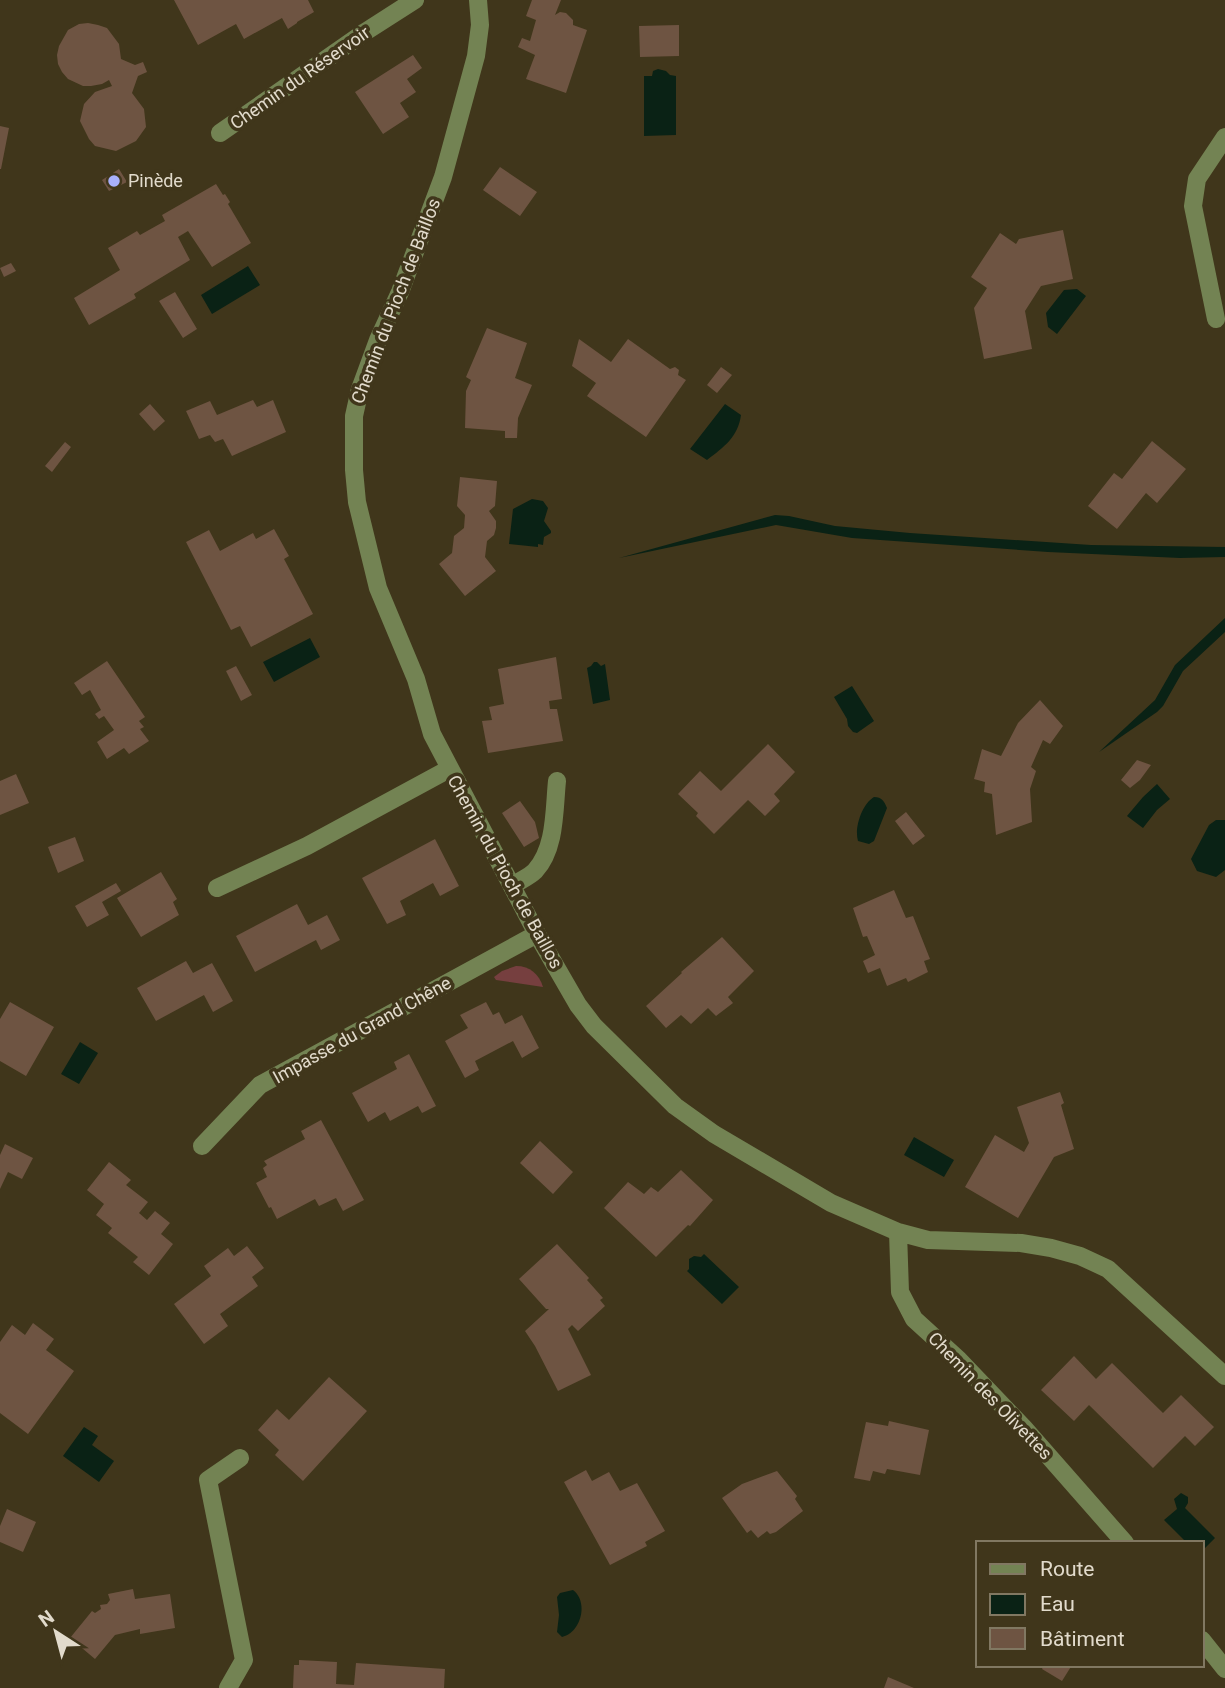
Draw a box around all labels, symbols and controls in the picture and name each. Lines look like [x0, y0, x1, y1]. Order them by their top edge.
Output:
street label: Chemin du Réservoir [226, 22, 373, 134]
place label: Pinède [128, 170, 183, 191]
marker: Pinède [106, 173, 122, 189]
street label: Chemin du Pioch de Baillos [347, 195, 444, 406]
street label: Chemin du Pioch de Baillos [443, 771, 567, 972]
street label: Impasse du Grand Chêne [269, 972, 455, 1087]
street label: Chemin des Olivettes [924, 1328, 1057, 1464]
legend [976, 1541, 1204, 1667]
text: Route [1040, 1557, 1095, 1581]
text: Eau [1040, 1592, 1075, 1616]
north arrow [21, 1597, 91, 1667]
text: N [34, 1605, 58, 1632]
text: Bâtiment [1040, 1627, 1125, 1651]

